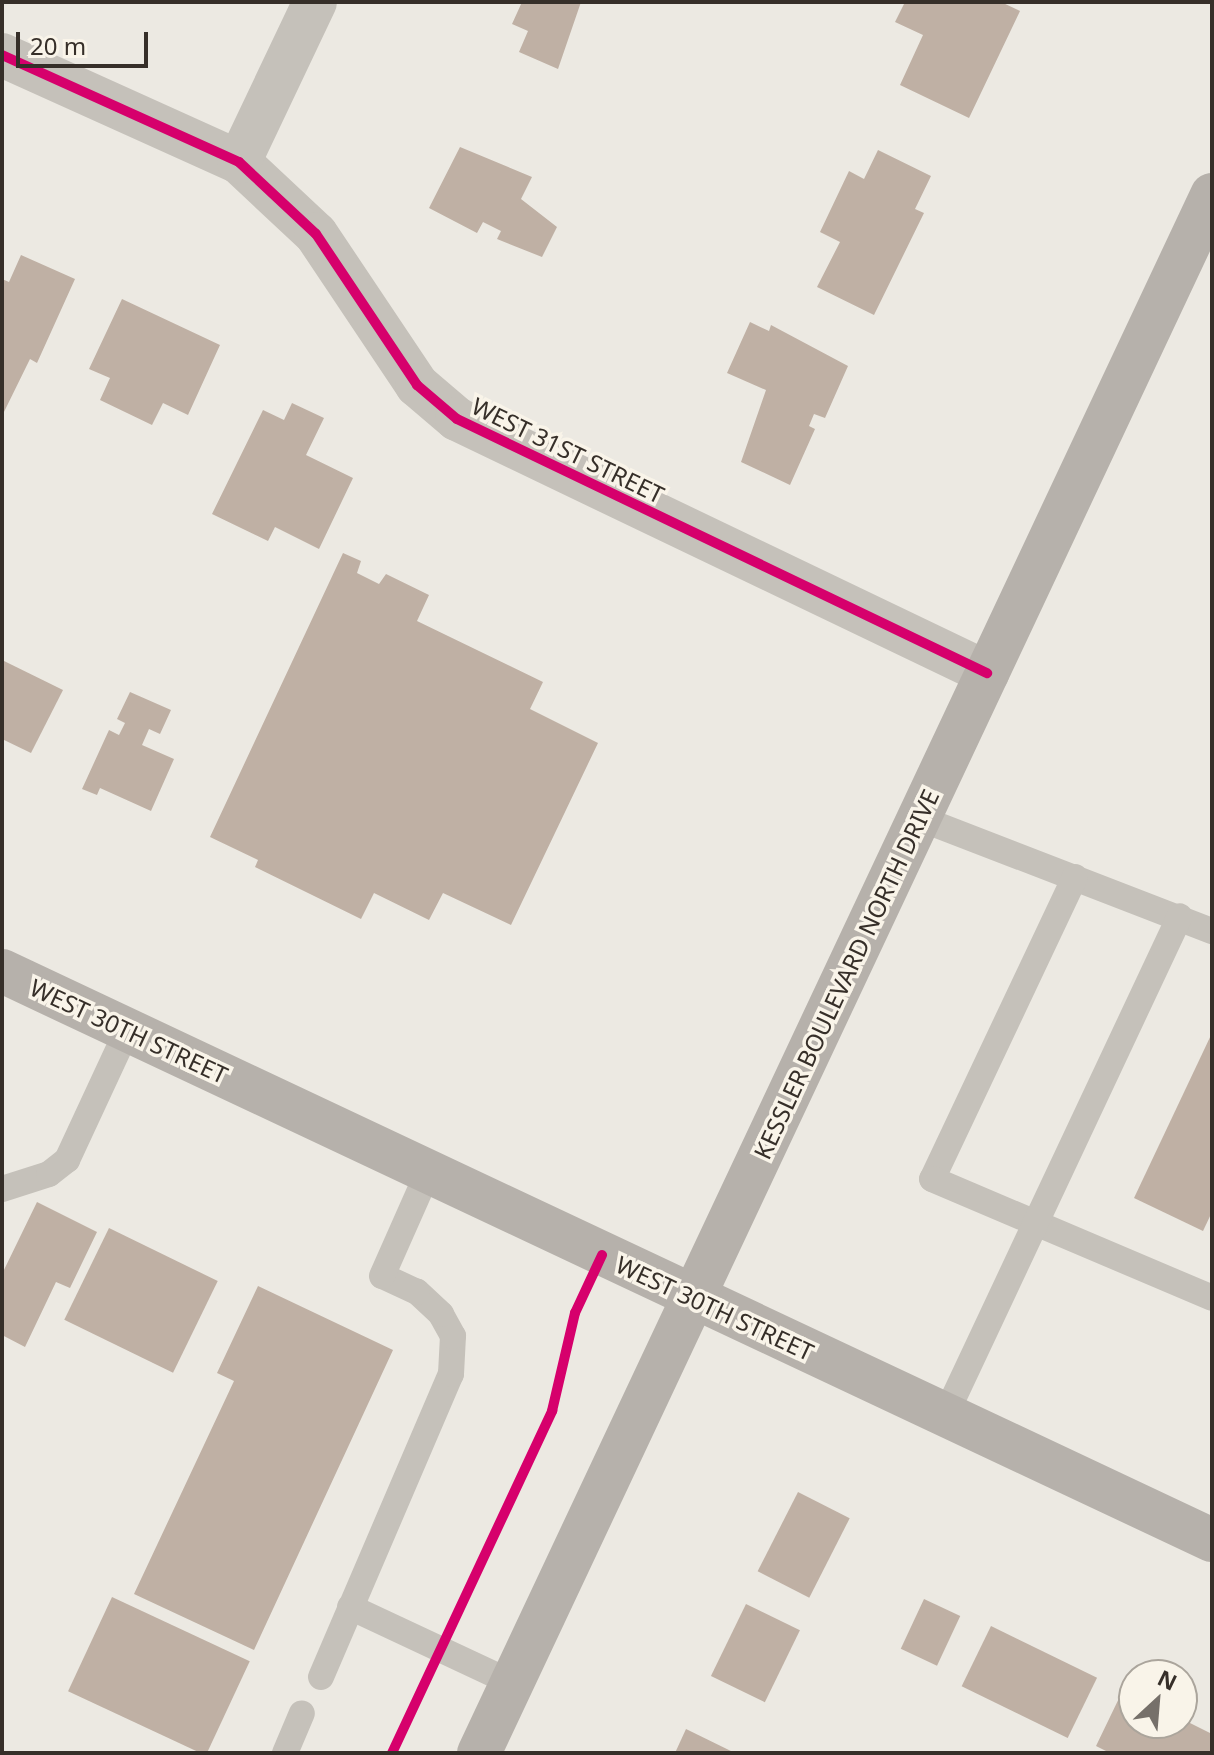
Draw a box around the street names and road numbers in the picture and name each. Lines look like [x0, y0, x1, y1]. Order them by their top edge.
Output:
street label: WEST 31ST STREET [467, 391, 669, 509]
street label: KESSLER BOULEVARD NORTH DRIVE [747, 785, 945, 1163]
street label: WEST 30TH STREET [26, 973, 232, 1089]
street label: WEST 30TH STREET [612, 1250, 818, 1366]

